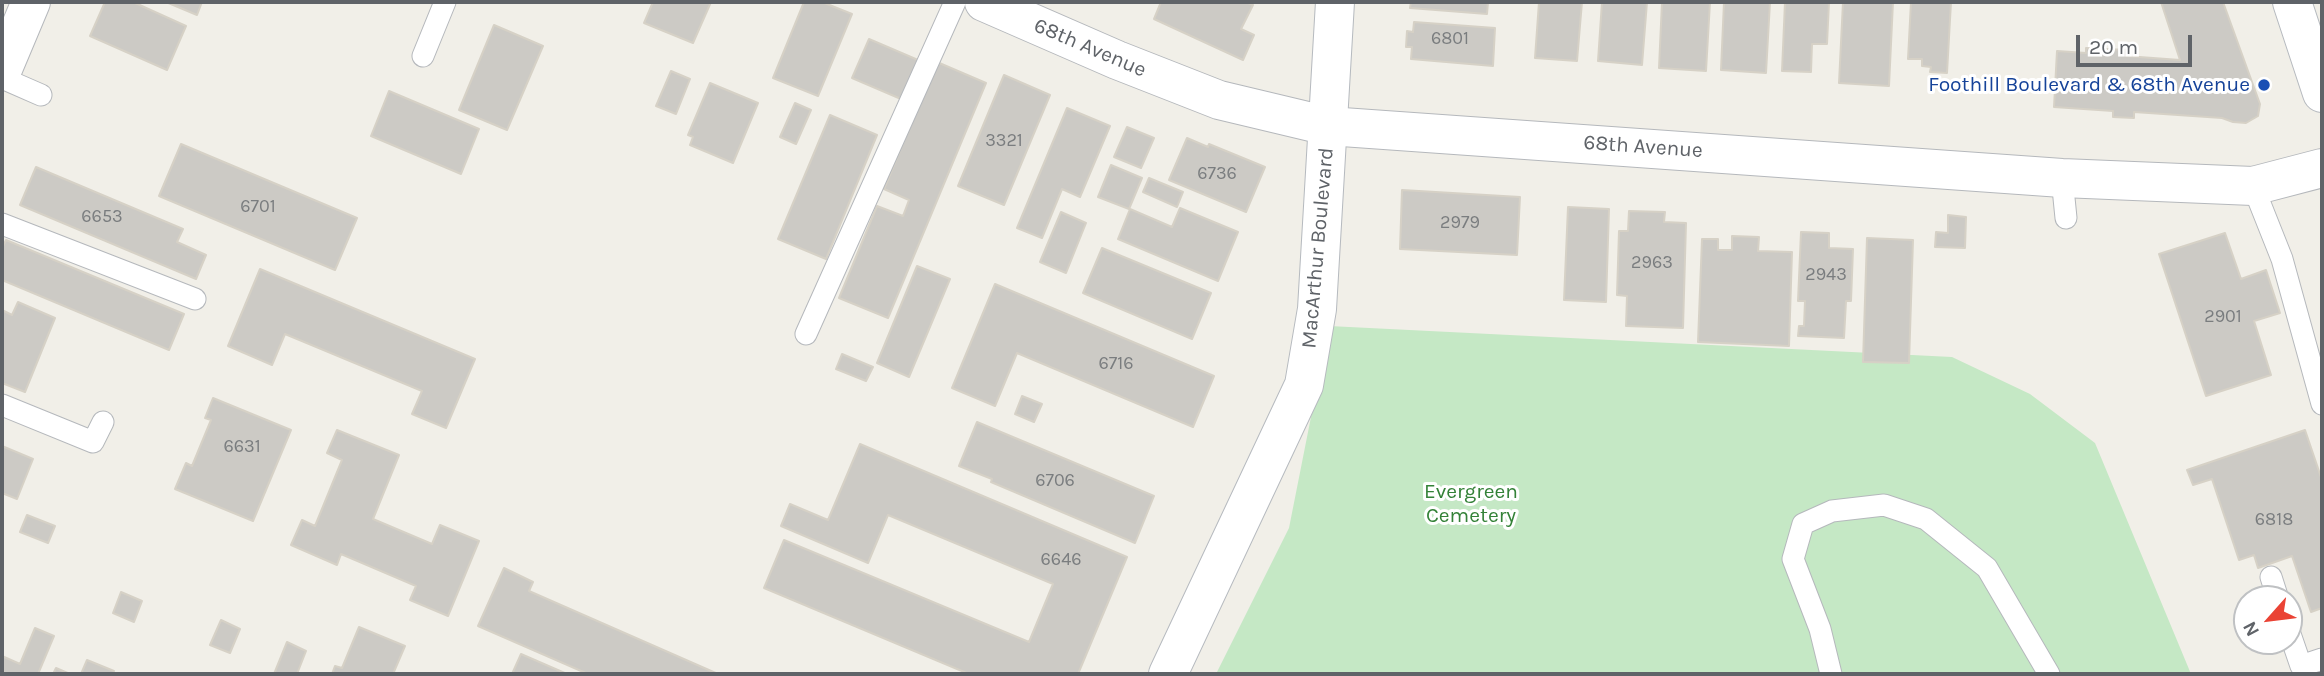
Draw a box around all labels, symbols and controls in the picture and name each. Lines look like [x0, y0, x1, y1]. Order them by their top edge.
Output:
street label: 68th Avenue [1030, 13, 1150, 83]
scale bar [2079, 21, 2194, 65]
house number: 6801 [1431, 28, 1469, 50]
text: 20 m [2089, 35, 2138, 59]
place label: Foothill Boulevard & 68th Avenue [1928, 72, 2250, 98]
marker: Foothill Boulevard & 68th Avenue [2256, 77, 2272, 93]
house number: 3321 [985, 130, 1023, 152]
street label: 68th Avenue [1582, 130, 1704, 164]
street label: MacArthur Boulevard [1297, 146, 1339, 350]
house number: 6736 [1197, 163, 1237, 185]
house number: 6701 [240, 196, 276, 218]
house number: 6653 [81, 206, 123, 228]
house number: 2979 [1440, 212, 1480, 234]
house number: 2963 [1631, 252, 1673, 274]
house number: 2943 [1805, 264, 1847, 286]
house number: 2901 [2204, 306, 2242, 328]
house number: 6716 [1098, 353, 1134, 375]
house number: 6631 [223, 436, 261, 458]
house number: 6706 [1035, 470, 1075, 492]
park label: Evergreen Cemetery [1424, 479, 1518, 529]
house number: 6818 [2255, 509, 2293, 531]
house number: 6646 [1041, 549, 1081, 571]
north arrow [2233, 585, 2303, 655]
text: N [2238, 618, 2264, 640]

